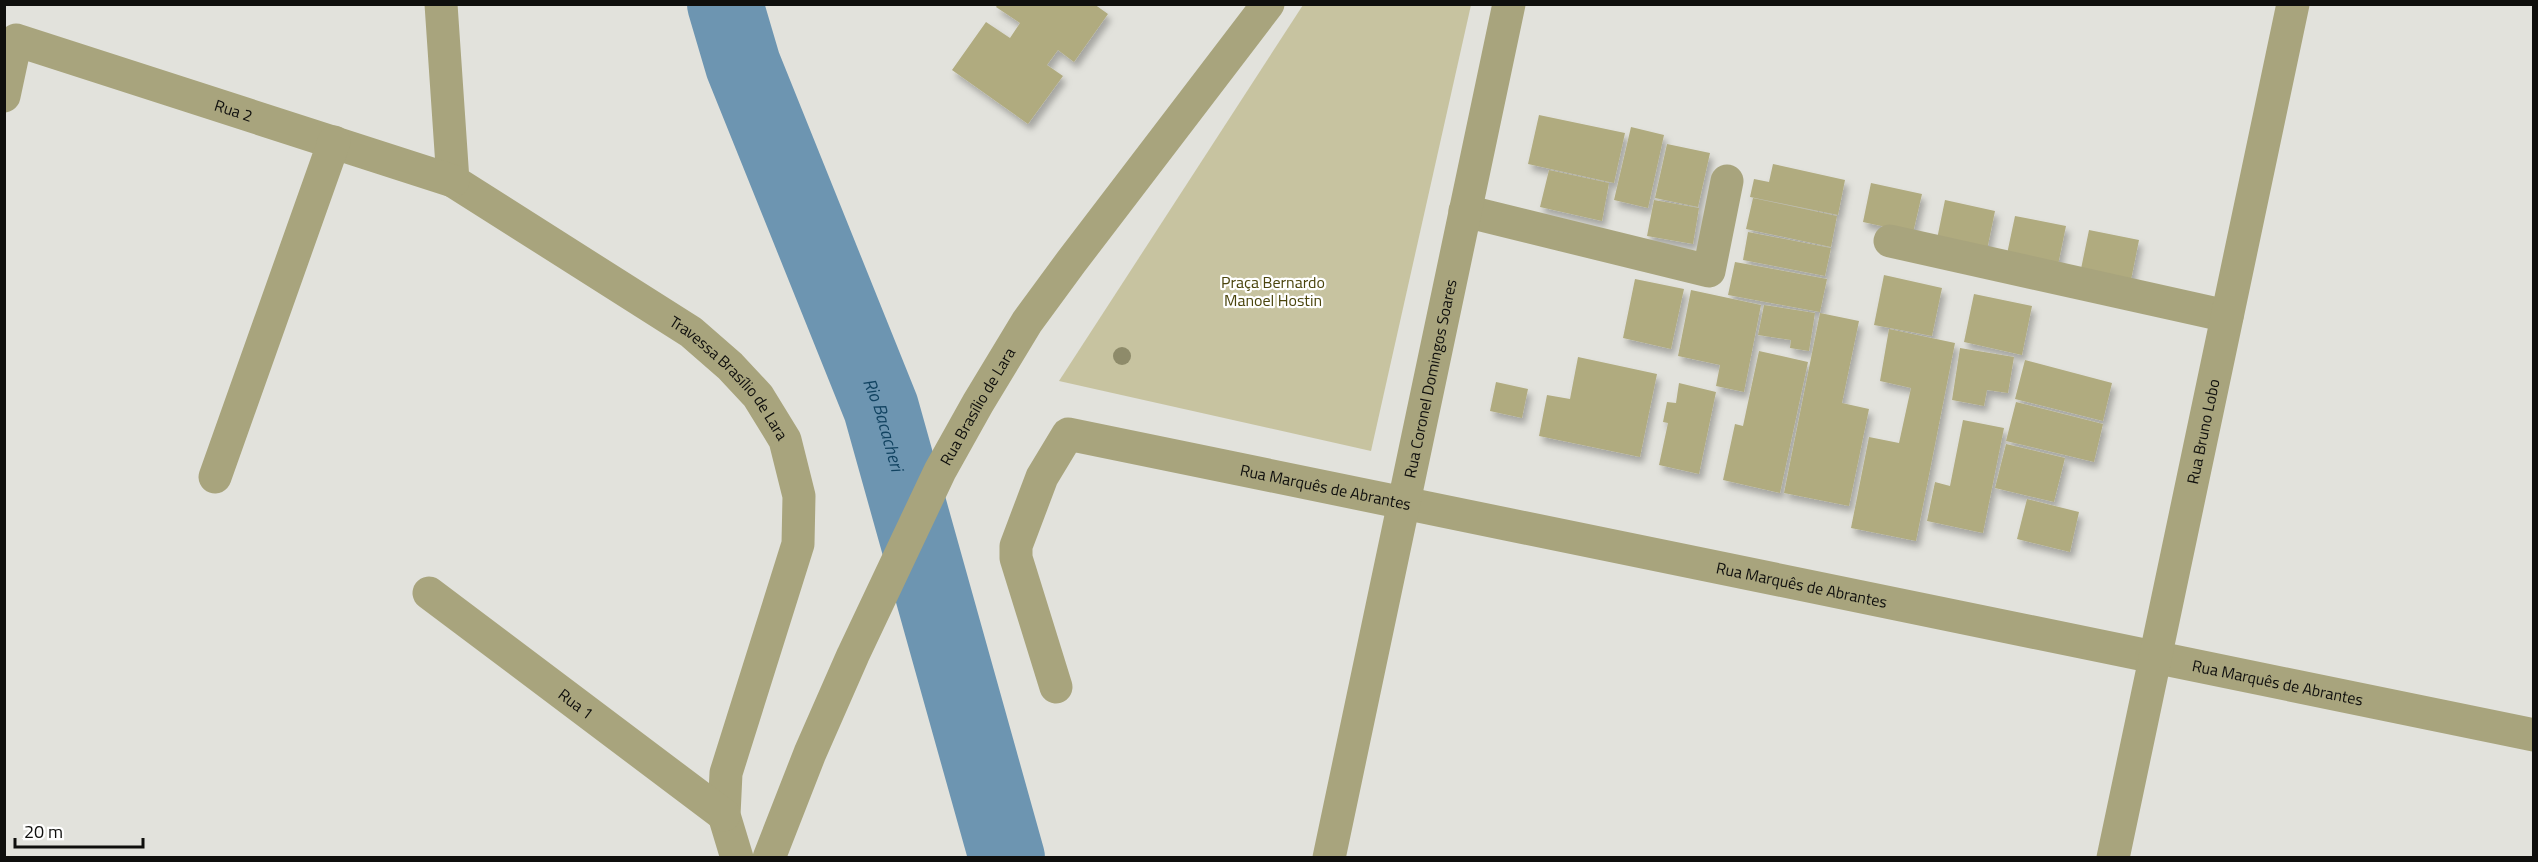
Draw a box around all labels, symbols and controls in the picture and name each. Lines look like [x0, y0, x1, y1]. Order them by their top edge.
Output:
street label: Rua 2 [212, 93, 256, 128]
park label: Praça Bernardo Manoel Hostin [1221, 270, 1325, 312]
street label: Rua Coronel Domingos Soares [1397, 277, 1463, 480]
street label: Travessa Brasílio de Lara [665, 309, 794, 445]
street label: Rua Brasílio de Lara [934, 343, 1021, 470]
water label: Rio Bacacheri [857, 374, 912, 476]
street label: Rua Bruno Lobo [2180, 376, 2226, 486]
street label: Rua Marquês de Abrantes [1238, 458, 1413, 516]
street label: Rua Marquês de Abrantes [1714, 555, 1889, 614]
street label: Rua Marquês de Abrantes [2190, 653, 2365, 712]
street label: Rua 1 [553, 682, 599, 725]
scale bar [15, 811, 142, 849]
text: 20 m [24, 818, 63, 845]

